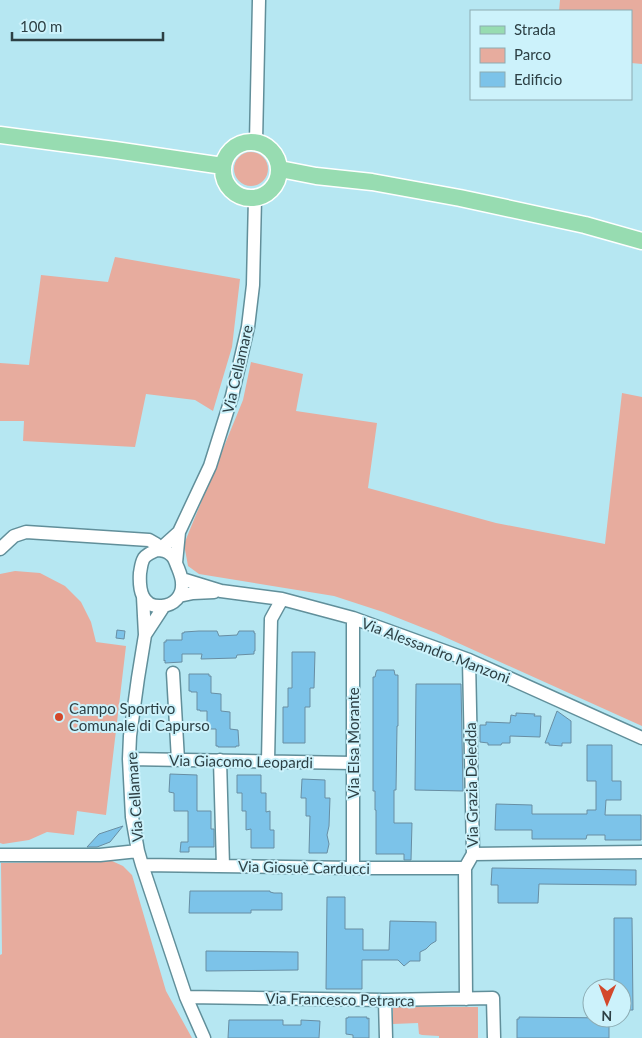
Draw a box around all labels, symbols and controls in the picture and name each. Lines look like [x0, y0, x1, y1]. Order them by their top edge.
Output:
scale bar [12, 10, 164, 42]
legend [470, 10, 632, 100]
text: 100 m [20, 17, 62, 35]
text: Strada [514, 20, 556, 38]
text: Parco [514, 45, 551, 63]
text: Edificio [514, 70, 562, 88]
street label: Via Cellamare [218, 323, 256, 415]
street label: Via Alessandro Manzoni [359, 613, 513, 687]
street label: Via Elsa Morante [344, 687, 362, 799]
place label: Campo Sportivo Comunale di Capurso [69, 699, 210, 734]
marker: Campo Sportivo Comunale di Capurso [53, 711, 65, 723]
street label: Via Grazia Deledda [461, 722, 481, 848]
street label: Via Cellamare [122, 751, 146, 843]
street label: Via Giacomo Leopardi [169, 751, 313, 771]
street label: Via Giosuè Carducci [238, 857, 370, 877]
north arrow [582, 978, 632, 1028]
street label: Via Francesco Petrarca [265, 989, 415, 1009]
text: N [601, 1008, 612, 1025]

